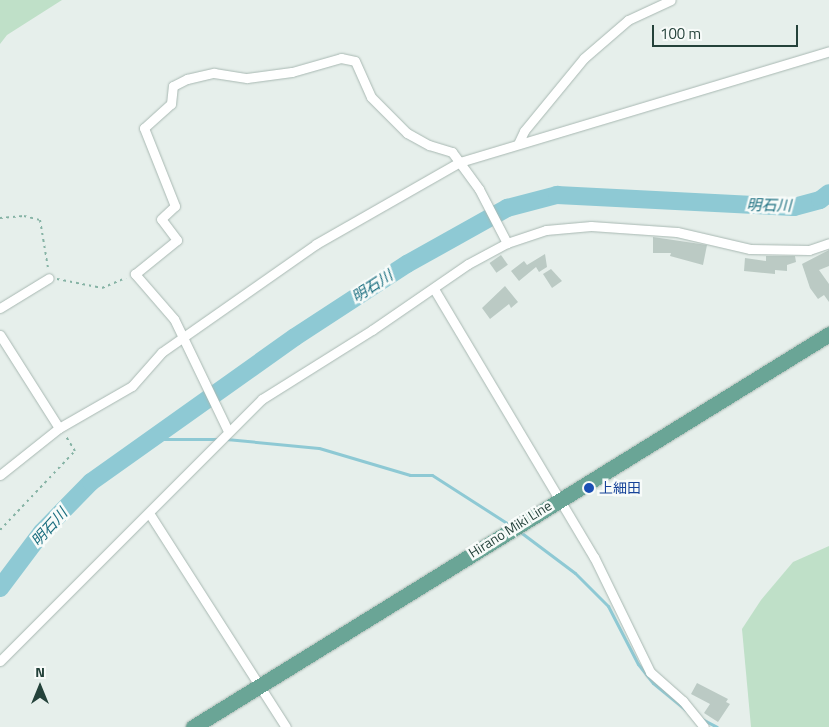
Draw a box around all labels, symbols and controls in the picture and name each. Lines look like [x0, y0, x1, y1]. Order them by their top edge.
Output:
scale bar [654, 15, 800, 47]
text: 100 m [660, 22, 701, 45]
water label: 明石川 [746, 196, 792, 214]
water label: 明石川 [348, 266, 396, 306]
place label: 上細田 [599, 480, 641, 496]
marker: 上細田 [583, 482, 595, 494]
street label: Hirano Miki Line [466, 497, 554, 561]
water label: 明石川 [27, 504, 71, 550]
text: N [35, 661, 45, 682]
north arrow [15, 662, 65, 712]

